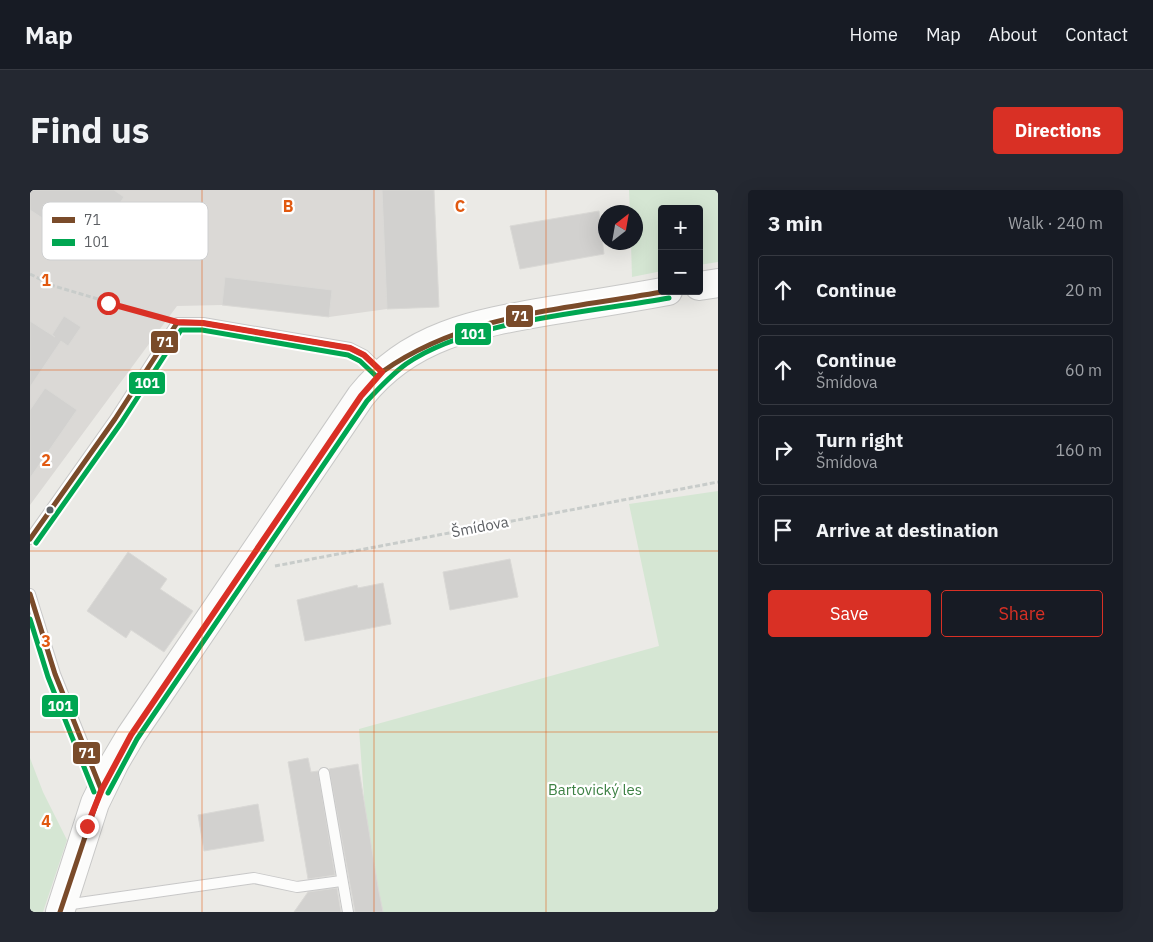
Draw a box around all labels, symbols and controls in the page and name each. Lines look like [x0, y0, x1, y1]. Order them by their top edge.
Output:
text: Map [25, 19, 73, 51]
text: Home [850, 23, 898, 46]
text: Map [926, 23, 961, 46]
text: About [989, 23, 1037, 46]
text: Contact [1065, 23, 1128, 46]
text: Find us [30, 107, 149, 153]
button: Directions [993, 107, 1123, 154]
text: B [283, 196, 294, 216]
text: C [455, 196, 465, 216]
legend [42, 202, 208, 260]
north arrow [598, 205, 643, 250]
map controls [658, 205, 703, 295]
button: + [658, 205, 703, 250]
text: 3 min [768, 209, 823, 237]
text: 71 [84, 211, 101, 229]
text: Walk · 240 m [1008, 213, 1103, 233]
text: 101 [84, 233, 109, 251]
button: − [658, 250, 703, 295]
text: 1 [41, 270, 51, 290]
icon: ahead [769, 276, 797, 304]
text: Continue [816, 278, 896, 302]
text: 20 m [1065, 280, 1102, 300]
route start [97, 292, 120, 315]
line badge: 71 [505, 304, 534, 328]
text: 71 [512, 307, 529, 325]
line badge: 101 [454, 322, 492, 346]
text: 101 [460, 325, 486, 343]
line badge: 71 [150, 330, 179, 354]
text: 71 [157, 333, 174, 351]
text: Continue [816, 348, 896, 372]
icon: ahead [769, 356, 797, 384]
text: 60 m [1065, 360, 1102, 380]
line badge: 101 [128, 371, 166, 395]
text: Šmídova [816, 372, 878, 392]
text: 101 [134, 374, 160, 392]
text: Turn right [816, 428, 903, 452]
icon: right [769, 436, 797, 464]
text: 160 m [1055, 440, 1102, 460]
text: 2 [41, 450, 51, 470]
text: Šmídova [816, 452, 878, 472]
unlabelled marker [45, 505, 55, 515]
street label: Šmídova [450, 512, 510, 541]
icon: arrive [769, 516, 797, 544]
text: Arrive at destination [816, 518, 999, 542]
button: Save [768, 590, 931, 637]
button: Share [941, 590, 1103, 637]
text: 3 [41, 631, 51, 651]
line badge: 101 [41, 694, 79, 718]
text: 101 [47, 697, 73, 715]
line badge: 71 [72, 741, 101, 765]
text: 71 [79, 744, 96, 762]
park label: Bartovický les [548, 780, 642, 799]
text: 4 [41, 811, 51, 831]
route end [76, 815, 99, 838]

